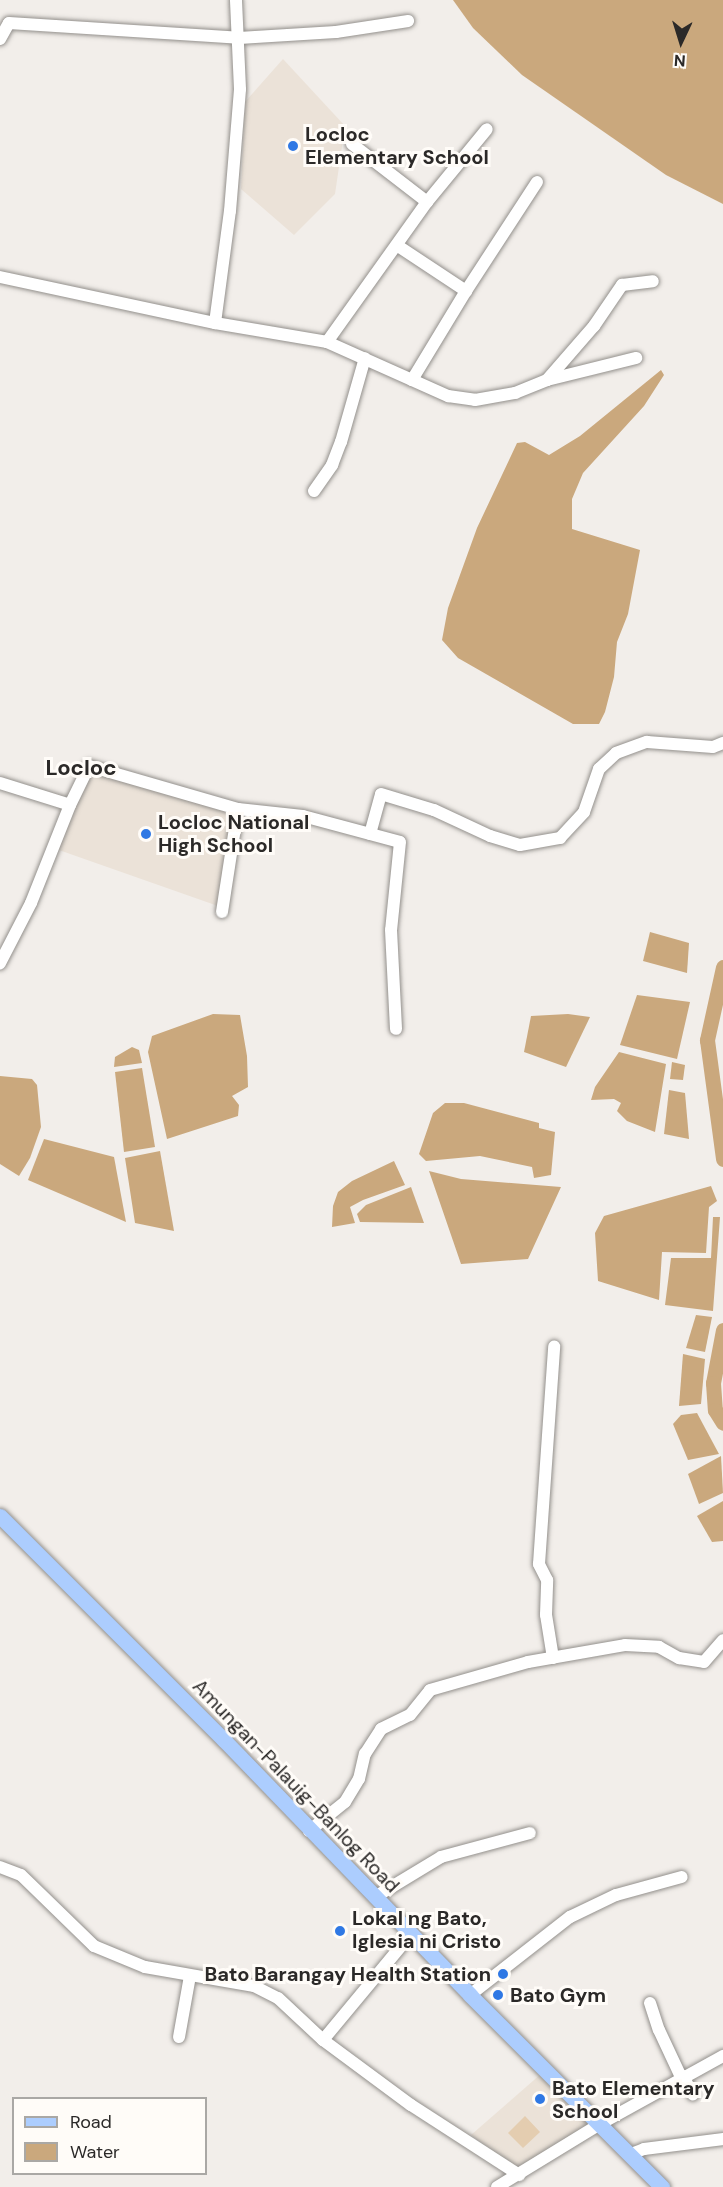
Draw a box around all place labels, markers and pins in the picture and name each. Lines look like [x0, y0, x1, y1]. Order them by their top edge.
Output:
place label: Locloc Elementary School [305, 122, 489, 169]
marker: Locloc Elementary School [286, 139, 300, 153]
place label: Locloc National High School [158, 810, 309, 857]
marker: Locloc National High School [139, 827, 153, 841]
place label: Lokal ng Bato, Iglesia ni Cristo [352, 1907, 501, 1954]
marker: Lokal ng Bato, Iglesia ni Cristo [333, 1924, 347, 1938]
place label: Bato Barangay Health Station [204, 1962, 491, 1986]
marker: Bato Barangay Health Station [496, 1967, 510, 1981]
place label: Bato Gym [510, 1983, 606, 2007]
marker: Bato Gym [491, 1988, 505, 2002]
place label: Bato Elementary School [552, 2076, 715, 2123]
marker: Bato Elementary School [533, 2092, 547, 2106]

